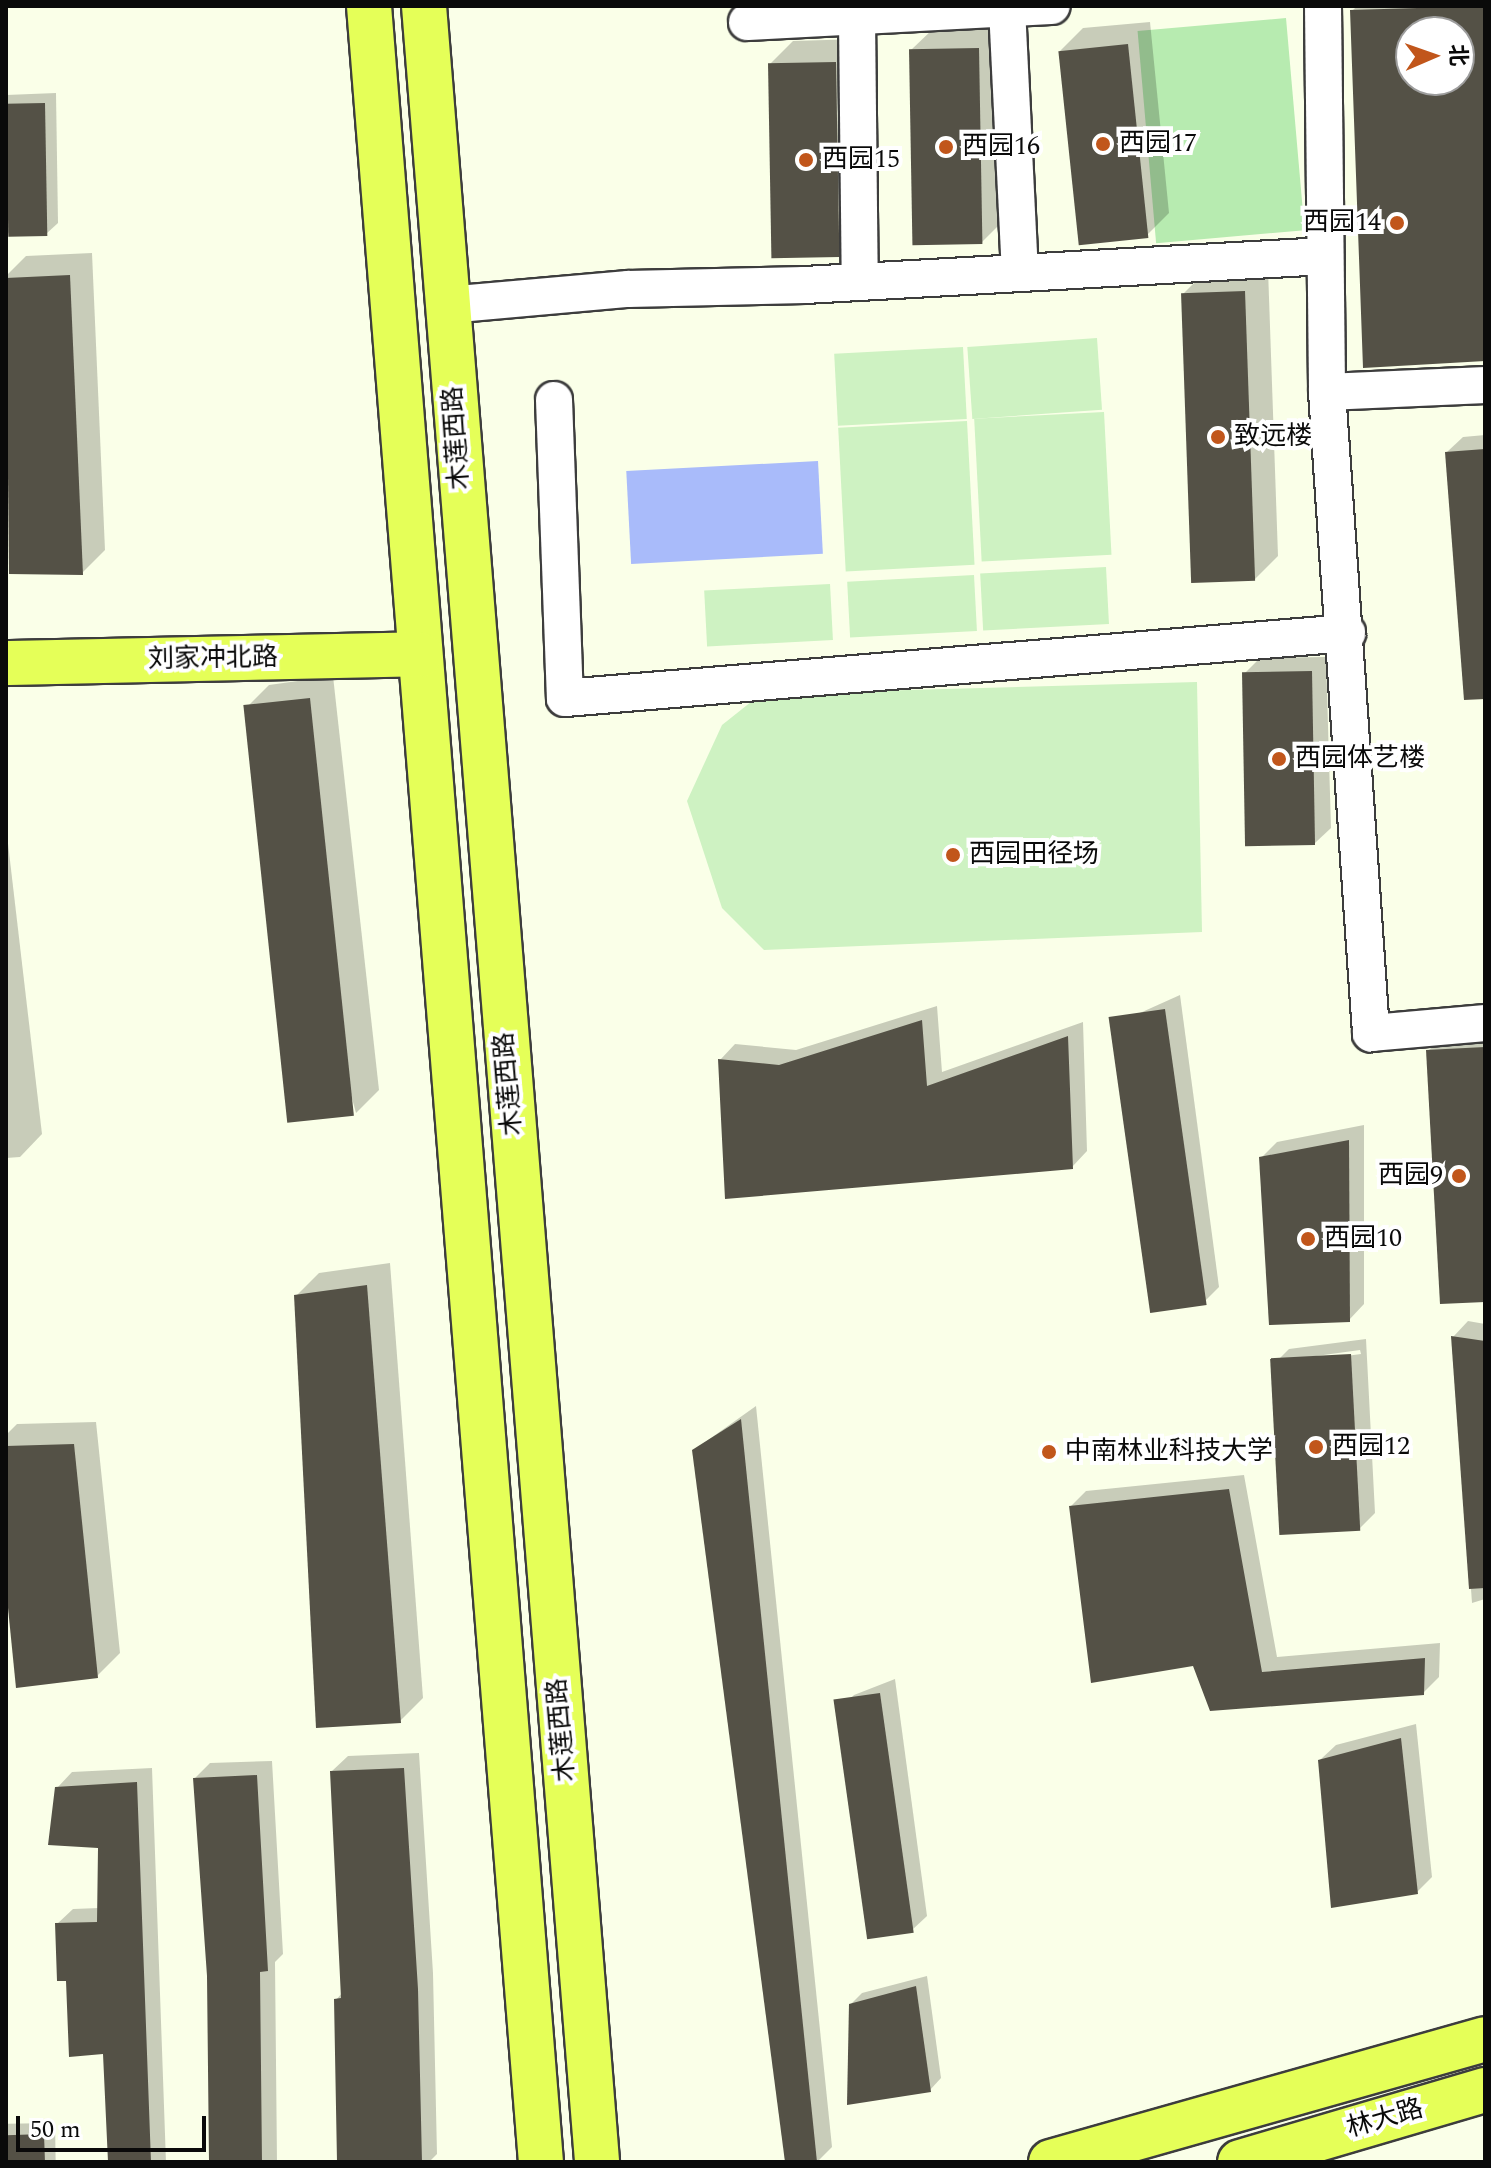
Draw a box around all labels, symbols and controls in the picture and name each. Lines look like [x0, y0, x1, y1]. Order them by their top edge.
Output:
north arrow [1395, 16, 1475, 96]
text: 北 [1441, 44, 1474, 67]
place label: 西园17 [1119, 128, 1197, 160]
place label: 西园16 [962, 131, 1040, 163]
marker: 西园17 [1094, 135, 1112, 153]
marker: 西园16 [937, 138, 955, 156]
place label: 西园15 [822, 144, 900, 176]
marker: 西园15 [797, 151, 815, 169]
place label: 西园14 [1303, 207, 1381, 239]
marker: 西园14 [1388, 214, 1406, 232]
street label: 木莲西路 [438, 385, 476, 491]
place label: 致远楼 [1234, 421, 1312, 453]
marker: 致远楼 [1209, 428, 1227, 446]
street label: 刘家冲北路 [148, 642, 278, 676]
place label: 西园体艺楼 [1295, 743, 1425, 775]
marker: 西园体艺楼 [1270, 750, 1288, 768]
place label: 西园田径场 [969, 839, 1099, 871]
marker: 西园田径场 [944, 846, 962, 864]
street label: 木莲西路 [489, 1031, 529, 1137]
place label: 西园9 [1378, 1160, 1443, 1192]
marker: 西园9 [1450, 1167, 1468, 1185]
place label: 西园10 [1324, 1223, 1402, 1255]
marker: 西园10 [1299, 1230, 1317, 1248]
place label: 西园12 [1332, 1431, 1410, 1463]
place label: 中南林业科技大学 [1065, 1436, 1273, 1468]
marker: 西园12 [1307, 1438, 1325, 1456]
marker: 中南林业科技大学 [1040, 1443, 1058, 1461]
street label: 木莲西路 [542, 1677, 582, 1783]
street label: 林大路 [1343, 2093, 1427, 2145]
scale bar [20, 2100, 210, 2150]
text: 50 m [30, 2112, 81, 2148]

